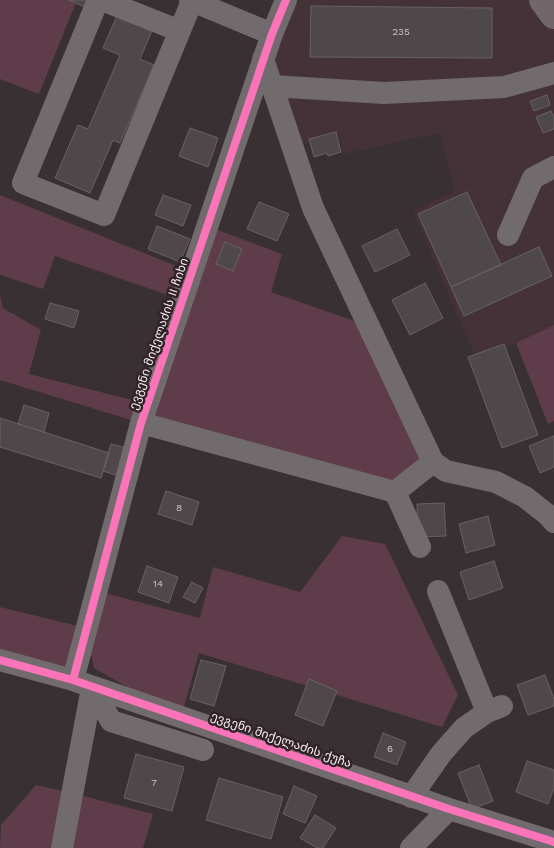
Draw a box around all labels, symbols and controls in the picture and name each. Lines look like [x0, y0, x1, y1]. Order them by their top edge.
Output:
house number: 235 [392, 26, 410, 38]
street label: ევგენი მიქელაძის II ჩიხი [126, 256, 192, 412]
house number: 8 [176, 502, 182, 514]
house number: 14 [153, 578, 163, 590]
street label: ევგენი მიქელაძის ქუჩა [209, 709, 353, 771]
house number: 6 [387, 743, 393, 755]
house number: 7 [151, 777, 157, 789]

